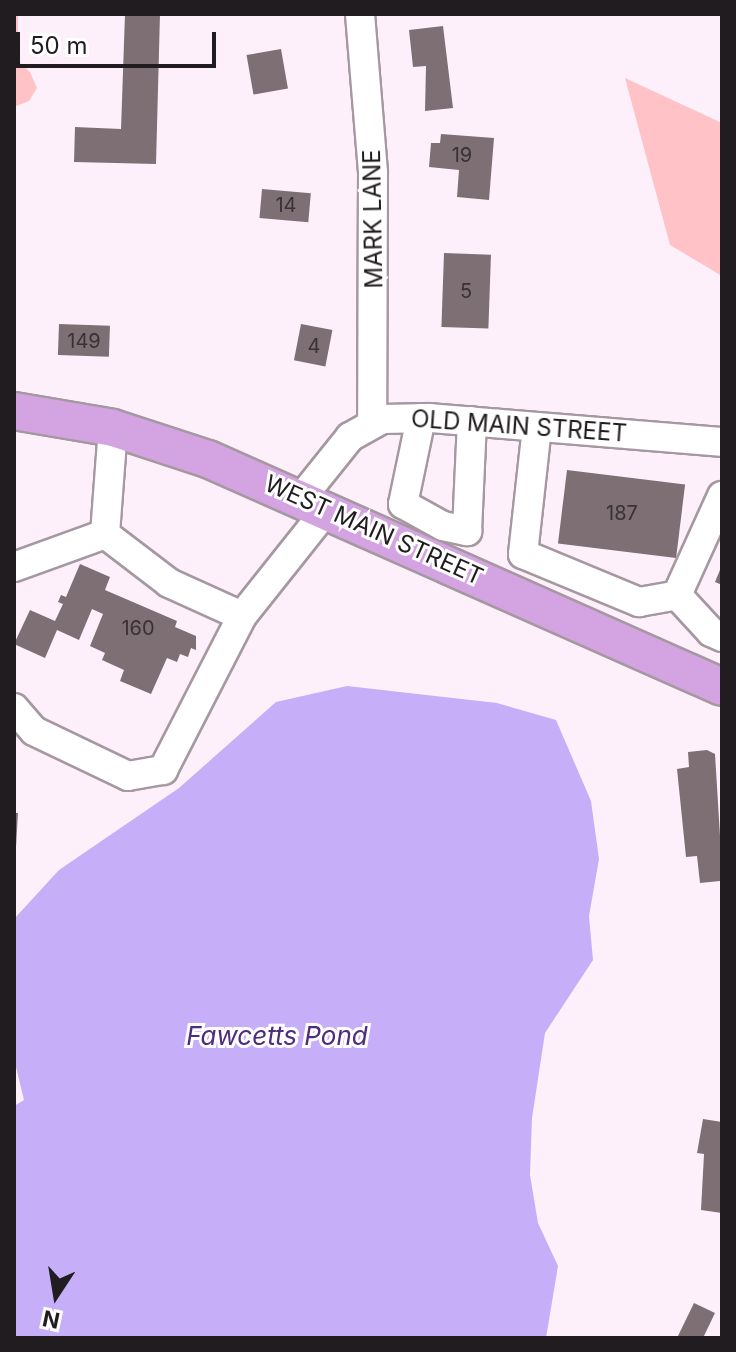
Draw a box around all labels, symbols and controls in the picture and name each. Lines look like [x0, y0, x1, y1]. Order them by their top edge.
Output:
scale bar [20, 16, 220, 66]
text: 50 m [30, 31, 88, 60]
house number: 19 [452, 143, 472, 167]
street label: MARK LANE [357, 149, 389, 289]
house number: 14 [275, 193, 297, 217]
house number: 5 [460, 279, 472, 303]
house number: 149 [67, 329, 101, 353]
house number: 4 [308, 334, 320, 358]
street label: OLD MAIN STREET [410, 404, 628, 448]
street label: WEST MAIN STREET [260, 469, 488, 591]
house number: 187 [606, 501, 638, 525]
house number: 160 [121, 616, 155, 640]
water label: Fawcetts Pond [186, 1020, 368, 1052]
north arrow [16, 1256, 96, 1336]
text: N [40, 1305, 62, 1334]

